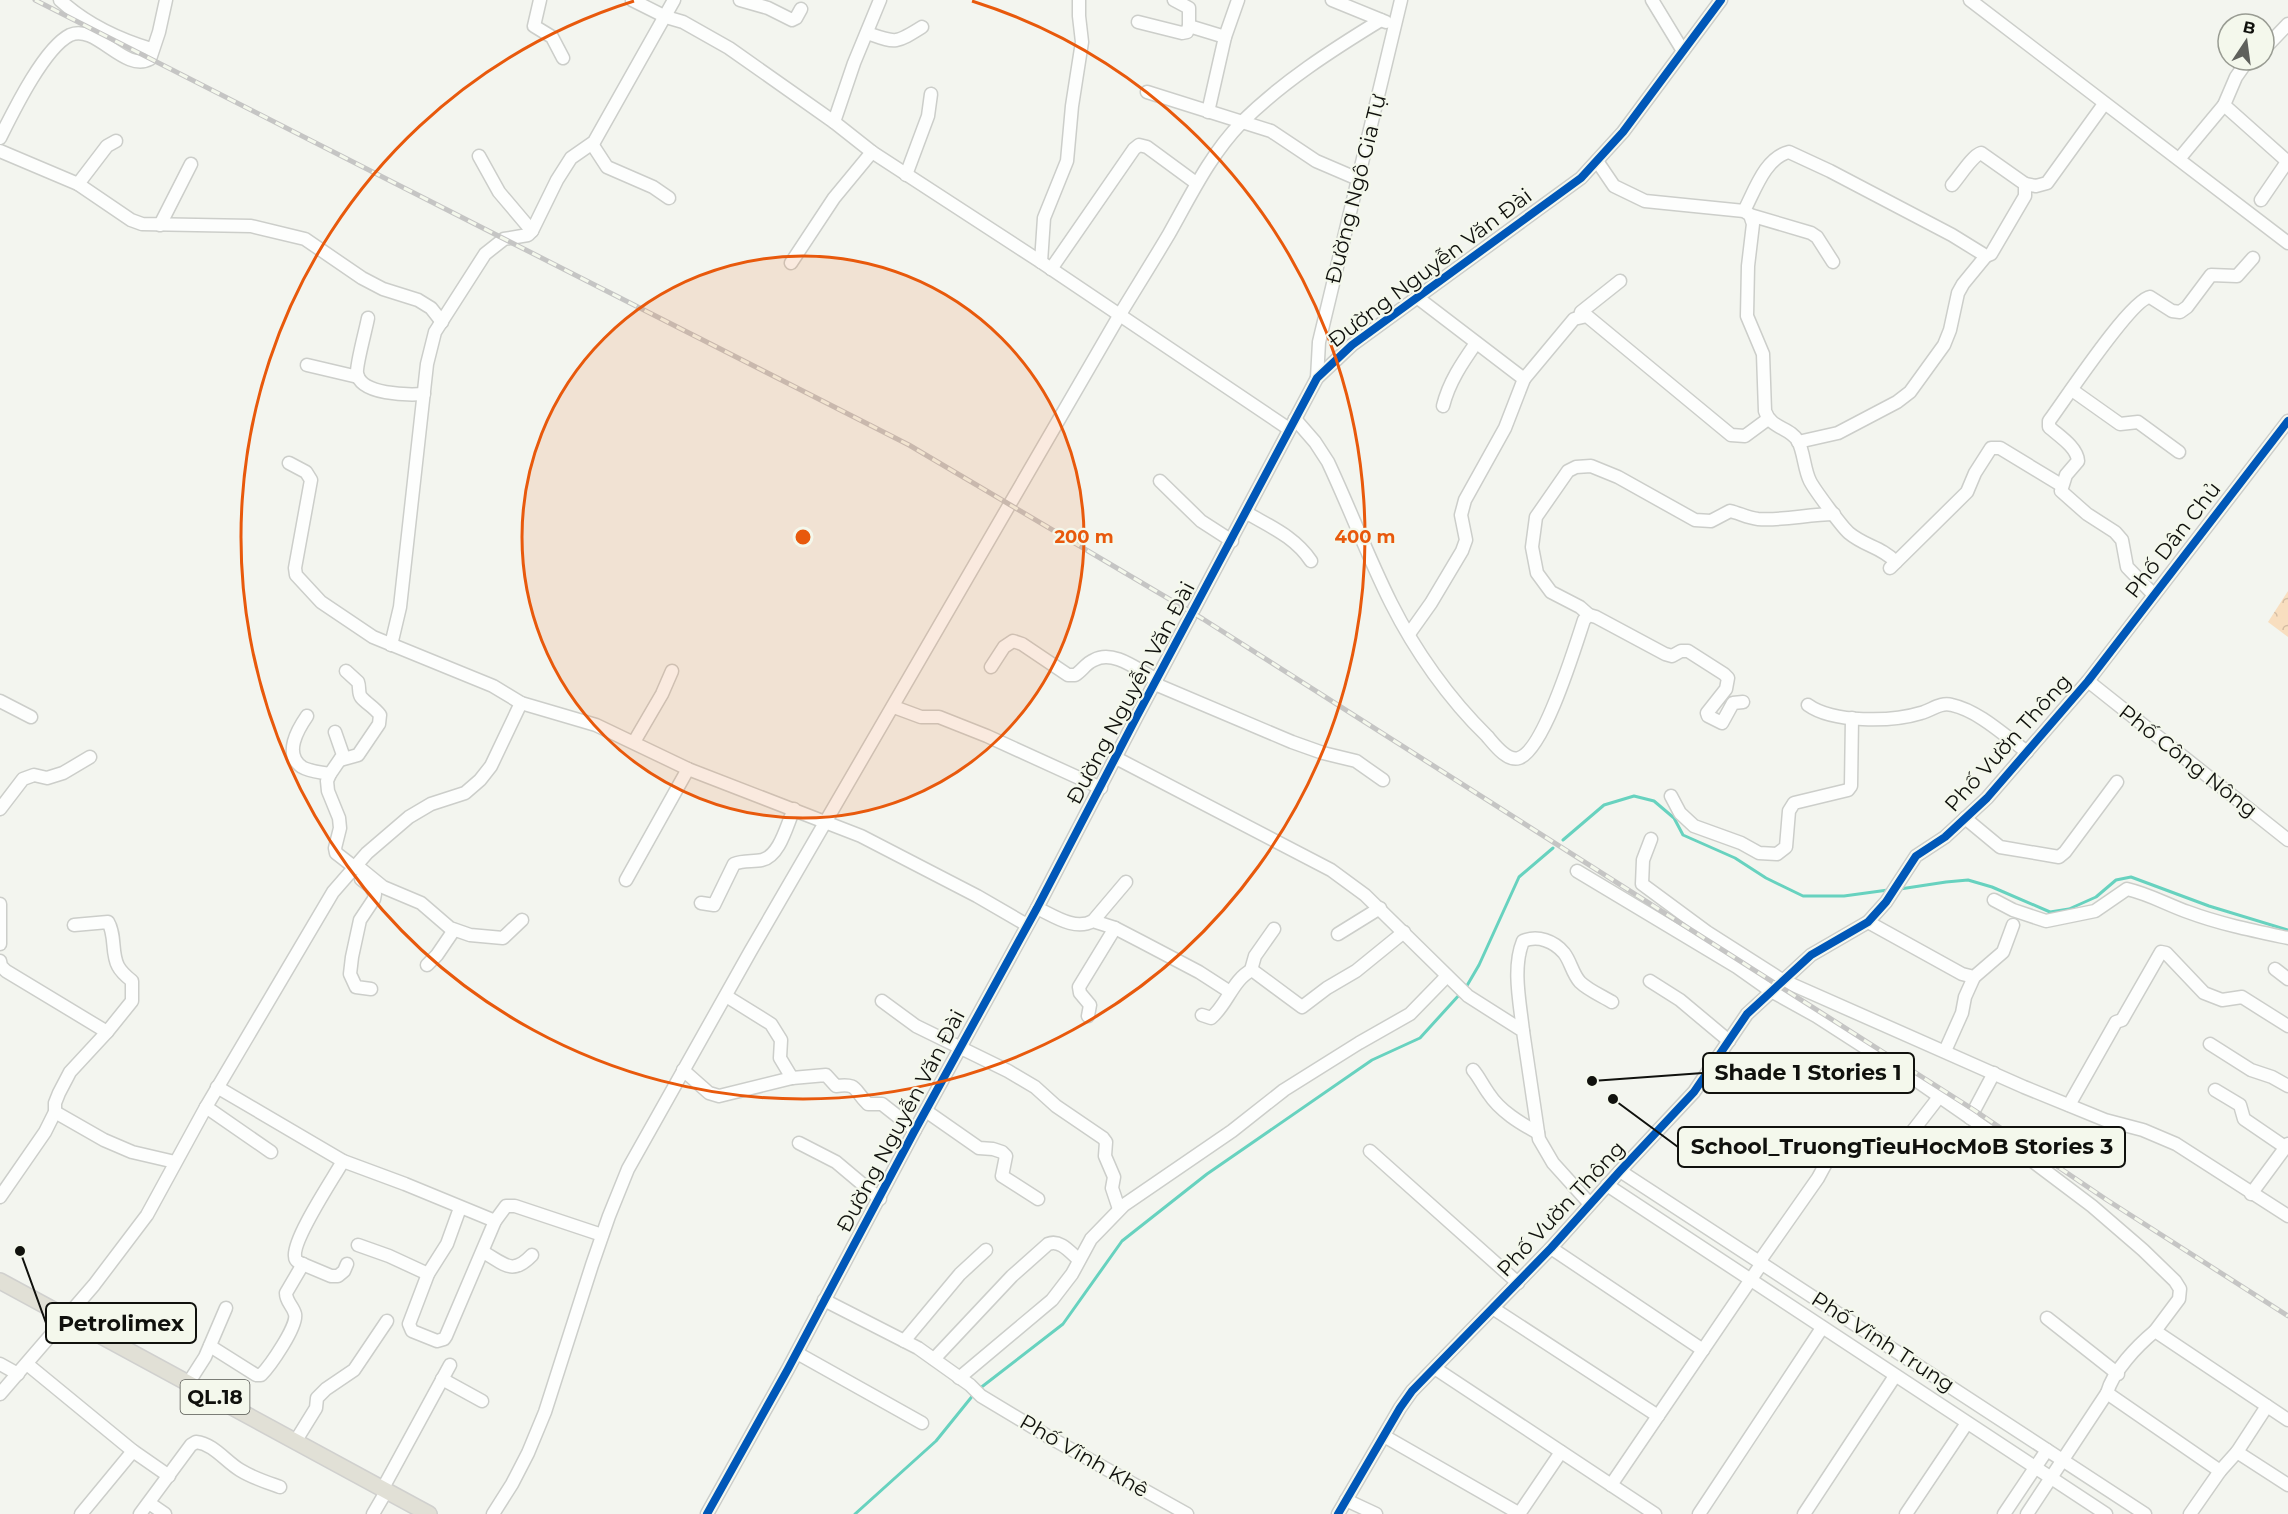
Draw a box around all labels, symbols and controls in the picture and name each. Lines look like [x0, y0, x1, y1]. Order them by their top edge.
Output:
north arrow [2216, 12, 2276, 72]
text: B [2241, 17, 2257, 39]
street label: Đường Ngô Gia Tự [1320, 92, 1391, 286]
street label: Đường Nguyễn Văn Đài [1323, 183, 1536, 352]
street label: Phố Dân Chủ [2119, 477, 2226, 603]
text: 200 m [1054, 526, 1114, 548]
text: 400 m [1335, 526, 1395, 548]
centre of rings [793, 527, 813, 547]
street label: Đường Nguyễn Văn Đài [1061, 577, 1200, 808]
street label: Phố Vườn Thông [1939, 669, 2076, 817]
street label: Phố Công Nông [2114, 699, 2262, 822]
street label: Đường Nguyễn Văn Đài [831, 1005, 970, 1236]
callout: Shade 1 Stories 1 [1703, 1053, 1914, 1093]
text: Shade 1 Stories 1 [1714, 1059, 1902, 1086]
callout: School_TruongTieuHocMoB Stories 3 [1678, 1127, 2125, 1167]
text: School_TruongTieuHocMoB Stories 3 [1691, 1133, 2113, 1160]
street label: Phố Vườn Thông [1491, 1136, 1630, 1282]
street label: Phố Vĩnh Trung [1807, 1286, 1959, 1397]
callout: Petrolimex [46, 1303, 196, 1343]
text: Petrolimex [58, 1310, 184, 1337]
road number: QL.18 [180, 1380, 250, 1414]
street label: Phố Vĩnh Khê [1015, 1409, 1153, 1503]

